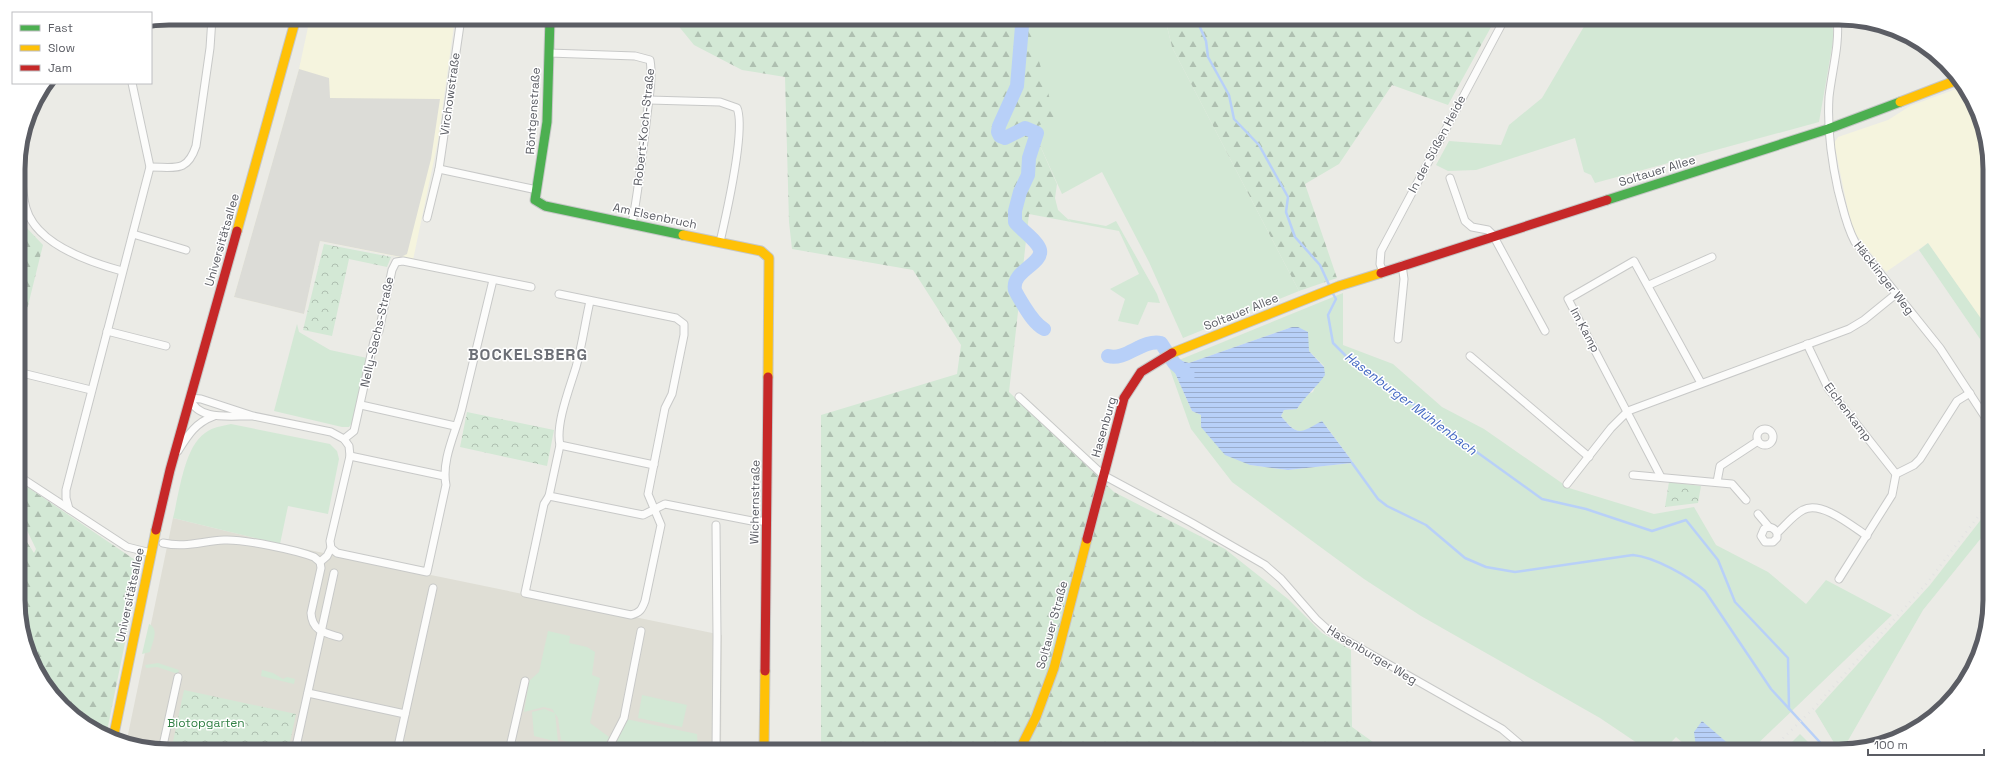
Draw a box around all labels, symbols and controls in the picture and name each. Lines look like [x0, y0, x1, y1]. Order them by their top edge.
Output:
legend [12, 12, 152, 84]
text: Fast [48, 20, 73, 36]
text: Slow [48, 40, 75, 56]
street label: Virchowstraße [436, 51, 464, 137]
text: Jam [48, 60, 72, 76]
street label: Röntgenstraße [522, 67, 544, 155]
street label: Robert-Koch-Straße [630, 67, 658, 187]
street label: In der Süßen Heide [1405, 92, 1469, 196]
street label: Soltauer Allee [1617, 152, 1697, 190]
street label: Universitätsallee [201, 192, 243, 288]
street label: Am Elsenbruch [611, 199, 699, 233]
street label: Häcklinger Weg [1850, 238, 1918, 318]
street label: Nelly-Sachs-Straße [357, 275, 397, 389]
street label: Soltauer Allee [1201, 290, 1281, 334]
street label: Im Kamp [1567, 305, 1604, 355]
district label: BOCKELSBERG [468, 344, 588, 365]
water label: Hasenburger Mühlenbach [1341, 348, 1481, 459]
street label: Eichenkamp [1821, 379, 1876, 445]
street label: Hasenburg [1088, 395, 1120, 459]
street label: Wichernstraße [746, 460, 764, 544]
street label: Universitätsallee [112, 546, 148, 644]
street label: Soltauer Straße [1033, 579, 1071, 671]
street label: Hasenburger Weg [1324, 622, 1420, 688]
park label: Biotopgarten [167, 715, 245, 731]
scale bar [1868, 731, 1984, 757]
text: 100 m [1874, 737, 1908, 753]

